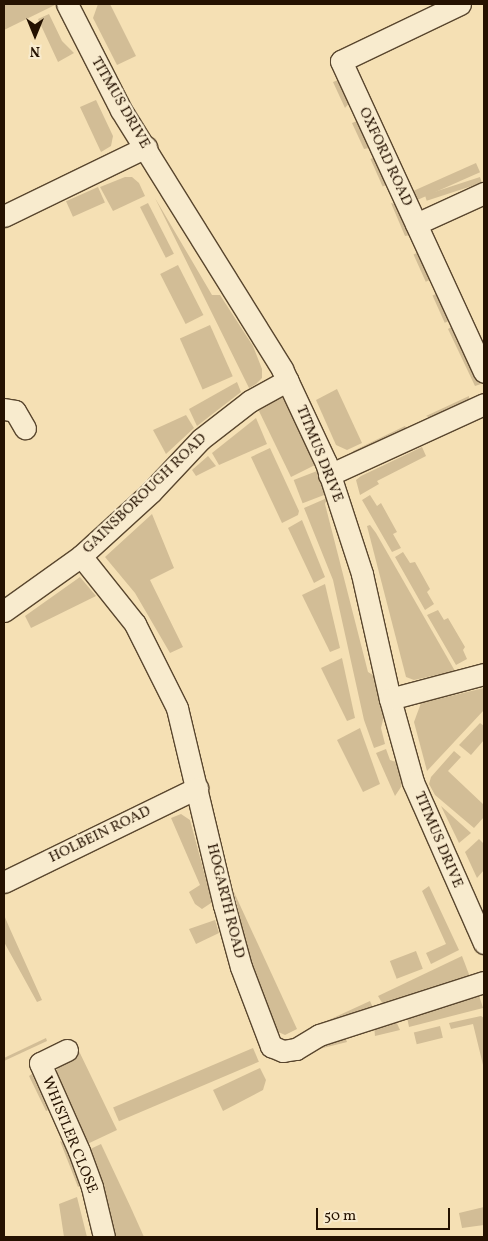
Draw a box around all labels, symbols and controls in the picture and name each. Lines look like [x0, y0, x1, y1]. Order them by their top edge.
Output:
north arrow [10, 10, 60, 60]
text: N [30, 41, 40, 60]
street label: TITMUS DRIVE [87, 54, 153, 152]
street label: OXFORD ROAD [354, 105, 416, 209]
street label: TITMUS DRIVE [291, 403, 347, 505]
street label: GAINSBOROUGH ROAD [79, 430, 211, 558]
street label: TITMUS DRIVE [410, 789, 466, 891]
street label: HOLBEIN ROAD [46, 803, 154, 867]
street label: HOGARTH ROAD [202, 842, 248, 960]
street label: WHISTLER CLOSE [37, 1074, 101, 1196]
scale bar [318, 1198, 452, 1230]
text: 50 m [324, 1206, 356, 1227]

